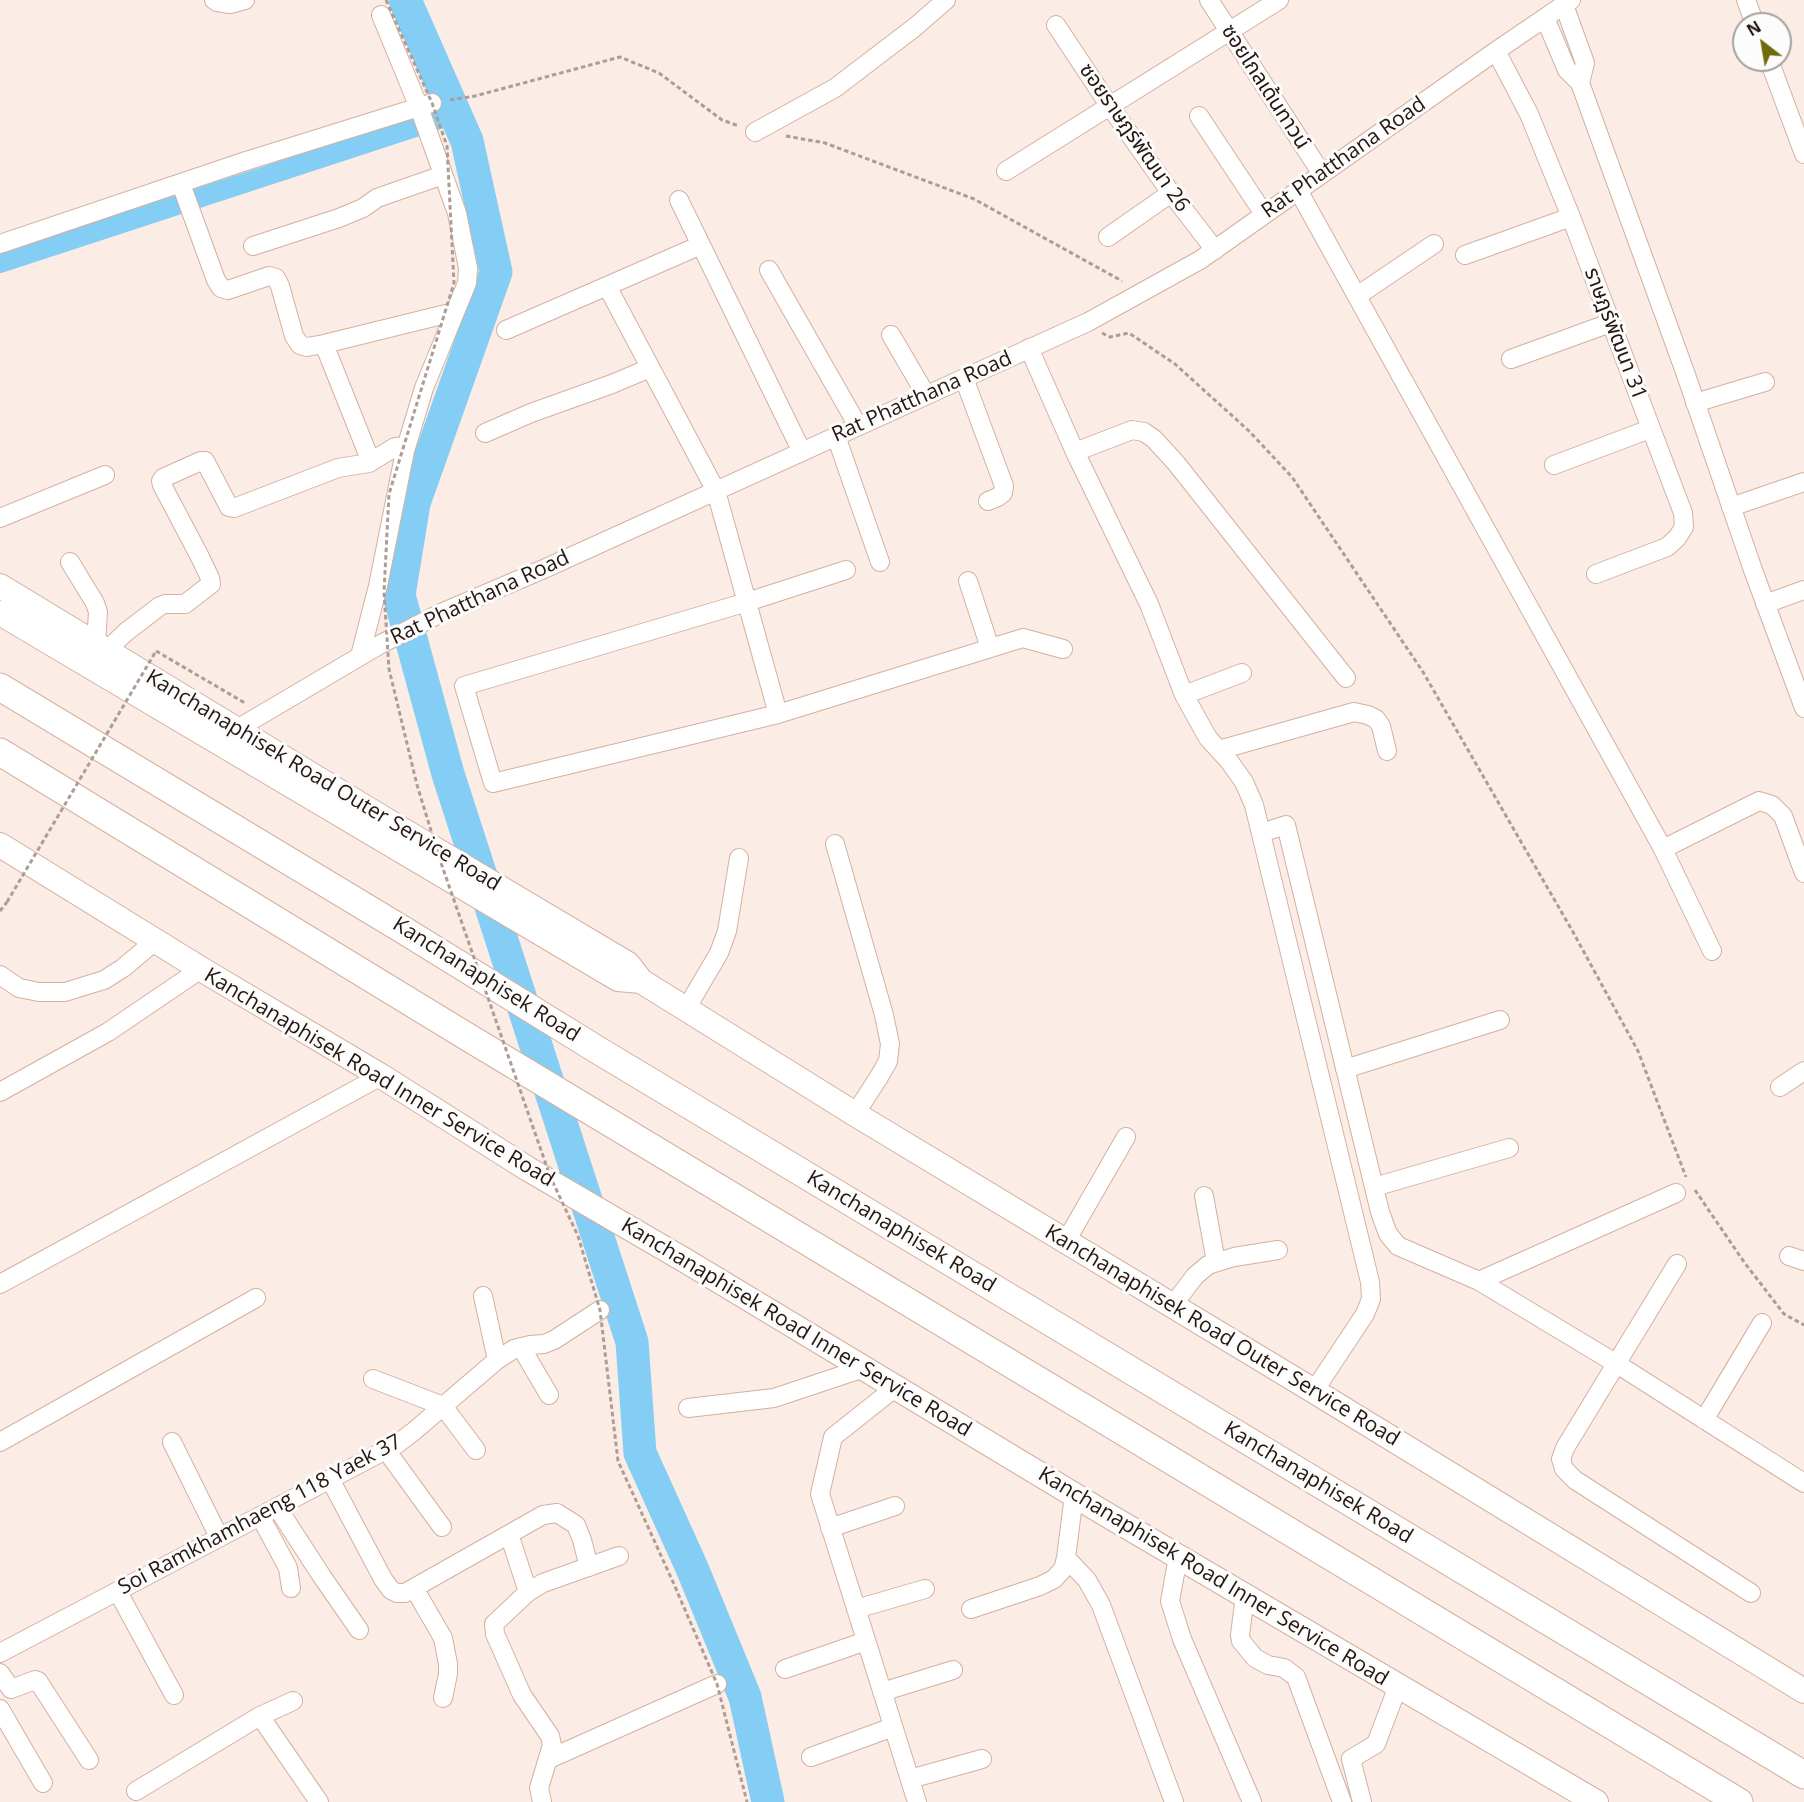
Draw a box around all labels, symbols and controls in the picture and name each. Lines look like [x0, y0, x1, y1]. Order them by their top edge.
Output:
north arrow [1732, 12, 1792, 72]
text: N [1743, 16, 1765, 41]
street label: ซอยโกลเด้นทาวน์ [1215, 20, 1315, 154]
street label: ซอยราษฎร์พัฒนา 26 [1073, 59, 1195, 217]
street label: Rat Phatthana Road [1257, 92, 1431, 224]
street label: ราษฎร์พัฒนา 31 [1578, 264, 1652, 404]
street label: Rat Phatthana Road [828, 346, 1016, 448]
street label: Rat Phatthana Road [387, 546, 573, 650]
street label: Kanchanaphisek Road Outer Service Road [141, 665, 505, 897]
street label: Kanchanaphisek Road [388, 912, 584, 1048]
street label: Kanchanaphisek Road Inner Service Road [199, 963, 559, 1193]
street label: Kanchanaphisek Road [802, 1166, 1000, 1298]
street label: Kanchanaphisek Road Inner Service Road [616, 1213, 976, 1443]
street label: Kanchanaphisek Road Outer Service Road [1040, 1220, 1404, 1452]
street label: Kanchanaphisek Road [1219, 1417, 1417, 1549]
street label: Soi Ramkhamhaeng 118 Yaek 37 [114, 1429, 406, 1601]
street label: Kanchanaphisek Road Inner Service Road [1033, 1462, 1393, 1692]

